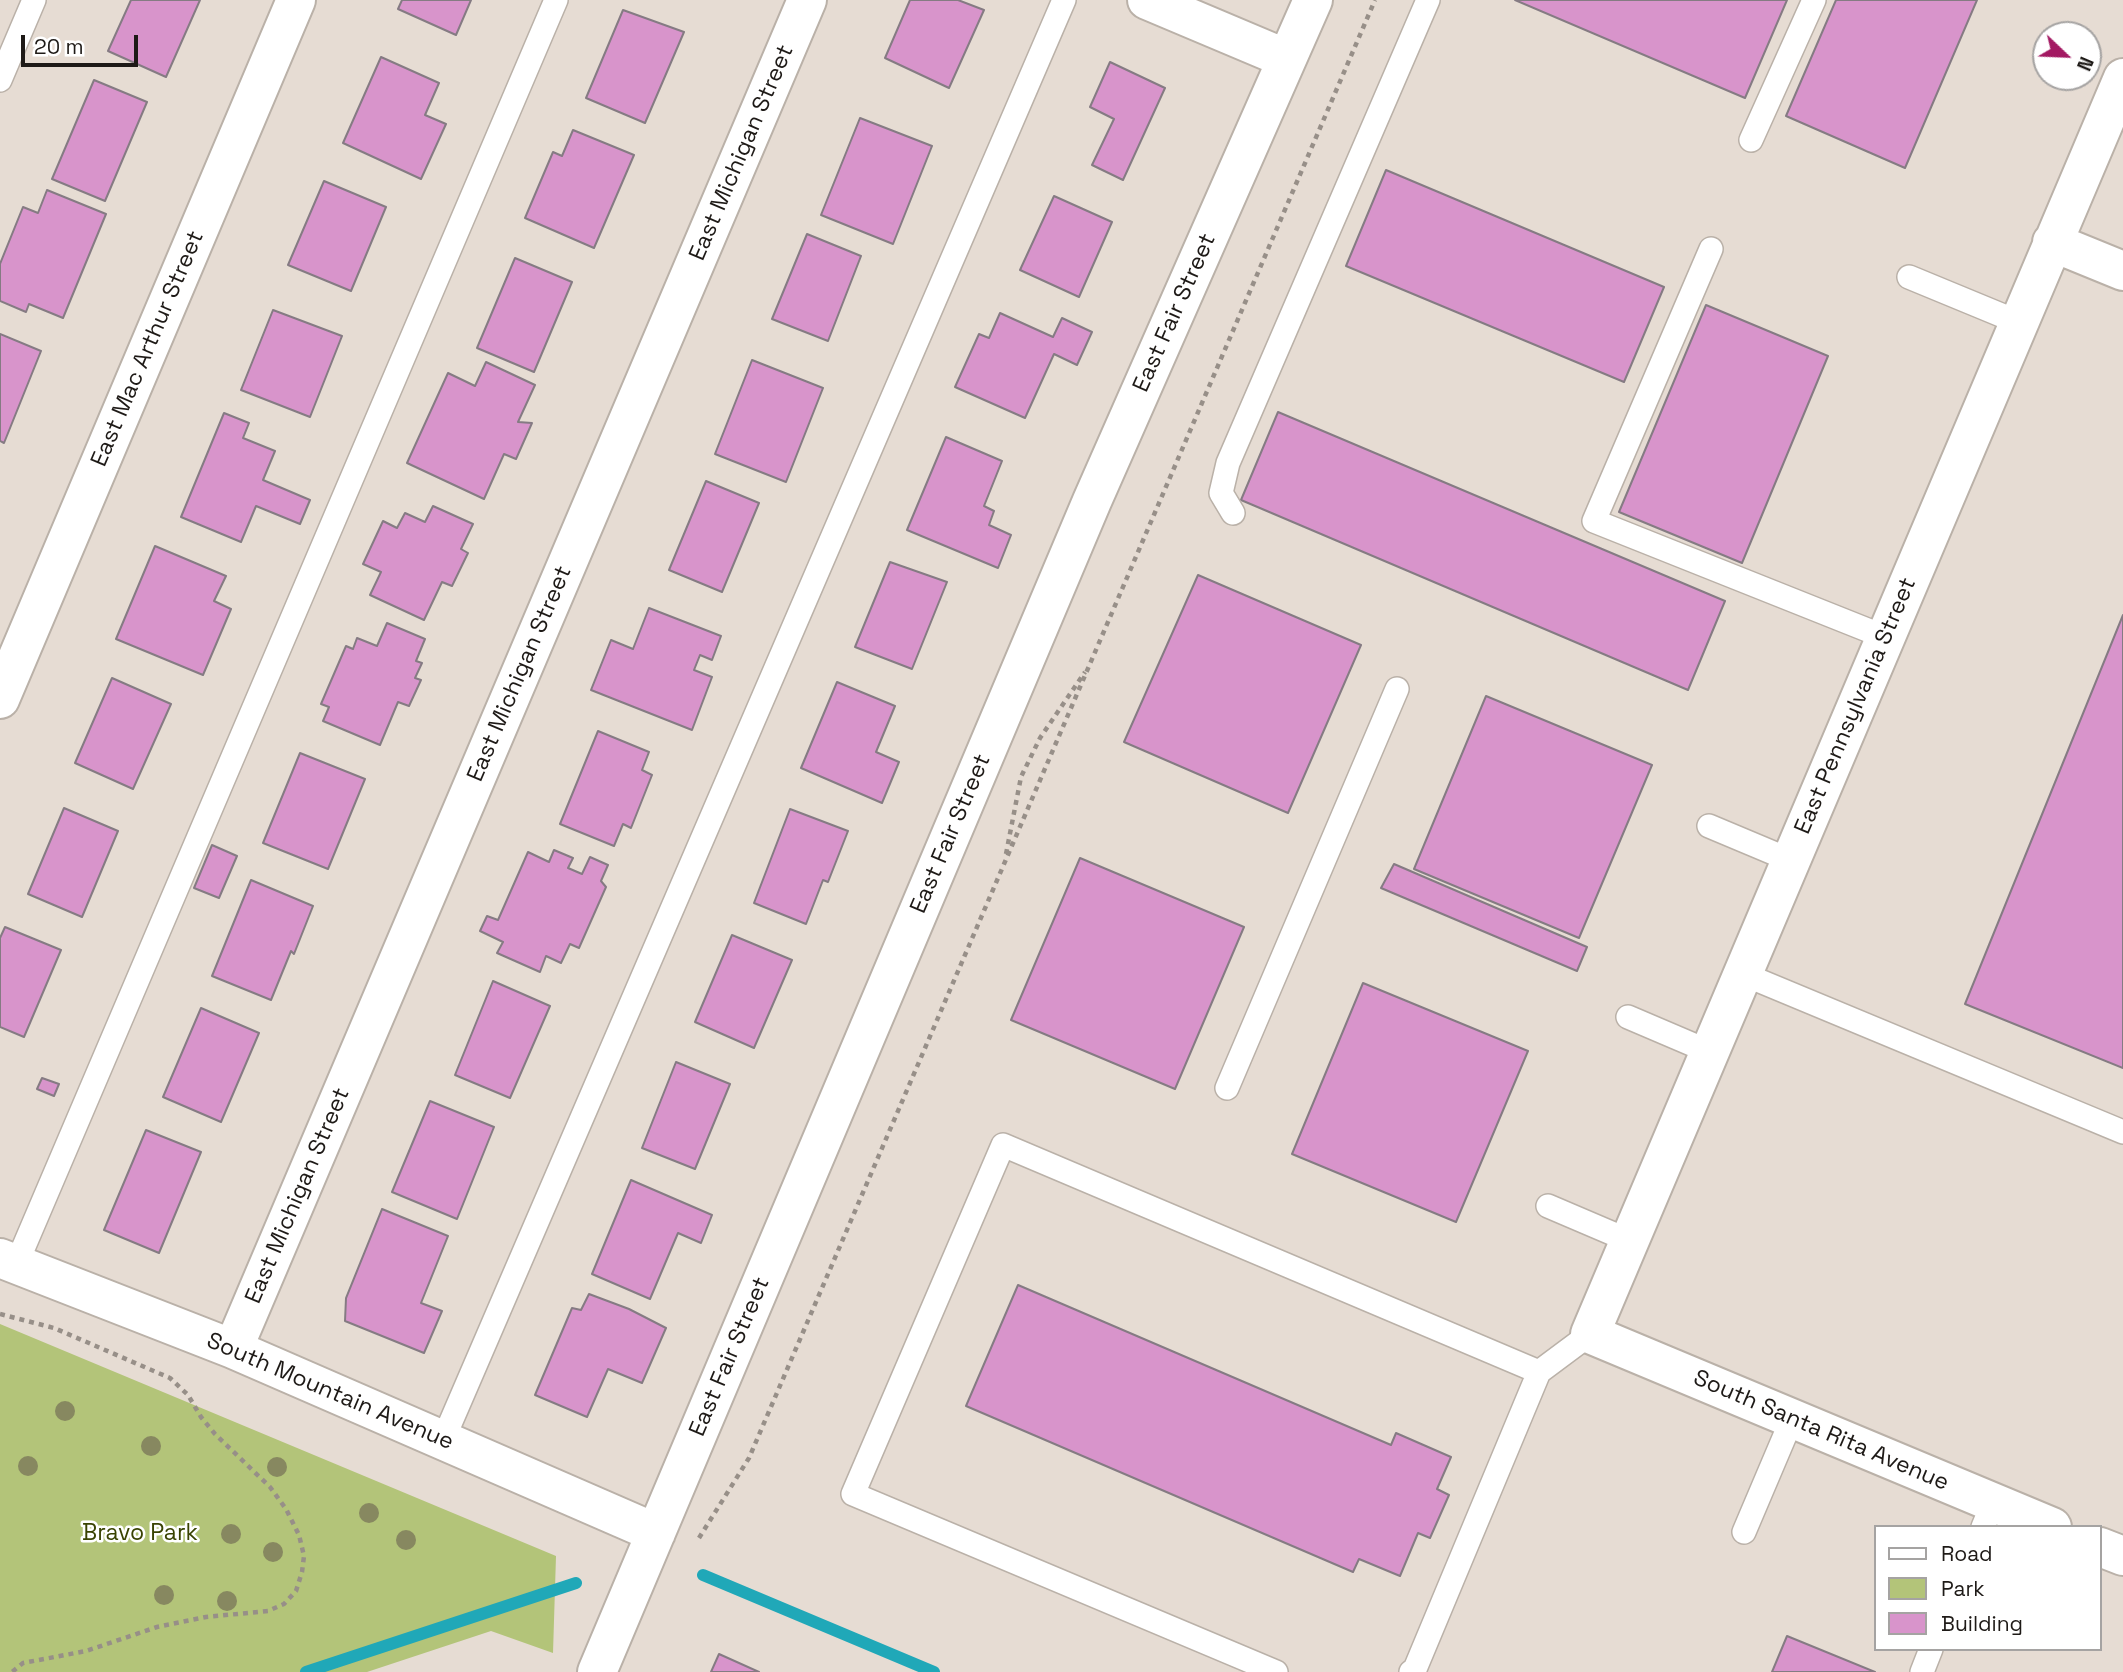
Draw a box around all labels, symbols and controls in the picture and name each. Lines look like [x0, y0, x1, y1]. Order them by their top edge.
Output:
scale bar [24, 21, 142, 65]
north arrow [2032, 21, 2102, 91]
text: 20 m [34, 33, 84, 60]
street label: East Michigan Street [684, 41, 800, 265]
text: N [2071, 53, 2099, 74]
street label: East Mac Arthur Street [86, 227, 210, 471]
street label: East Fair Street [1128, 230, 1222, 396]
street label: East Michigan Street [462, 562, 578, 786]
street label: East Pennsylvania Street [1789, 574, 1923, 838]
street label: East Fair Street [905, 750, 997, 918]
street label: East Michigan Street [240, 1084, 356, 1308]
street label: East Fair Street [684, 1273, 776, 1441]
street label: South Mountain Avenue [202, 1327, 458, 1457]
street label: South Santa Rita Avenue [1689, 1365, 1953, 1497]
park label: Bravo Park [82, 1520, 198, 1548]
legend [1874, 1525, 2102, 1651]
text: Road [1941, 1540, 1993, 1567]
text: Park [1941, 1575, 1985, 1602]
text: Building [1941, 1610, 2023, 1637]

